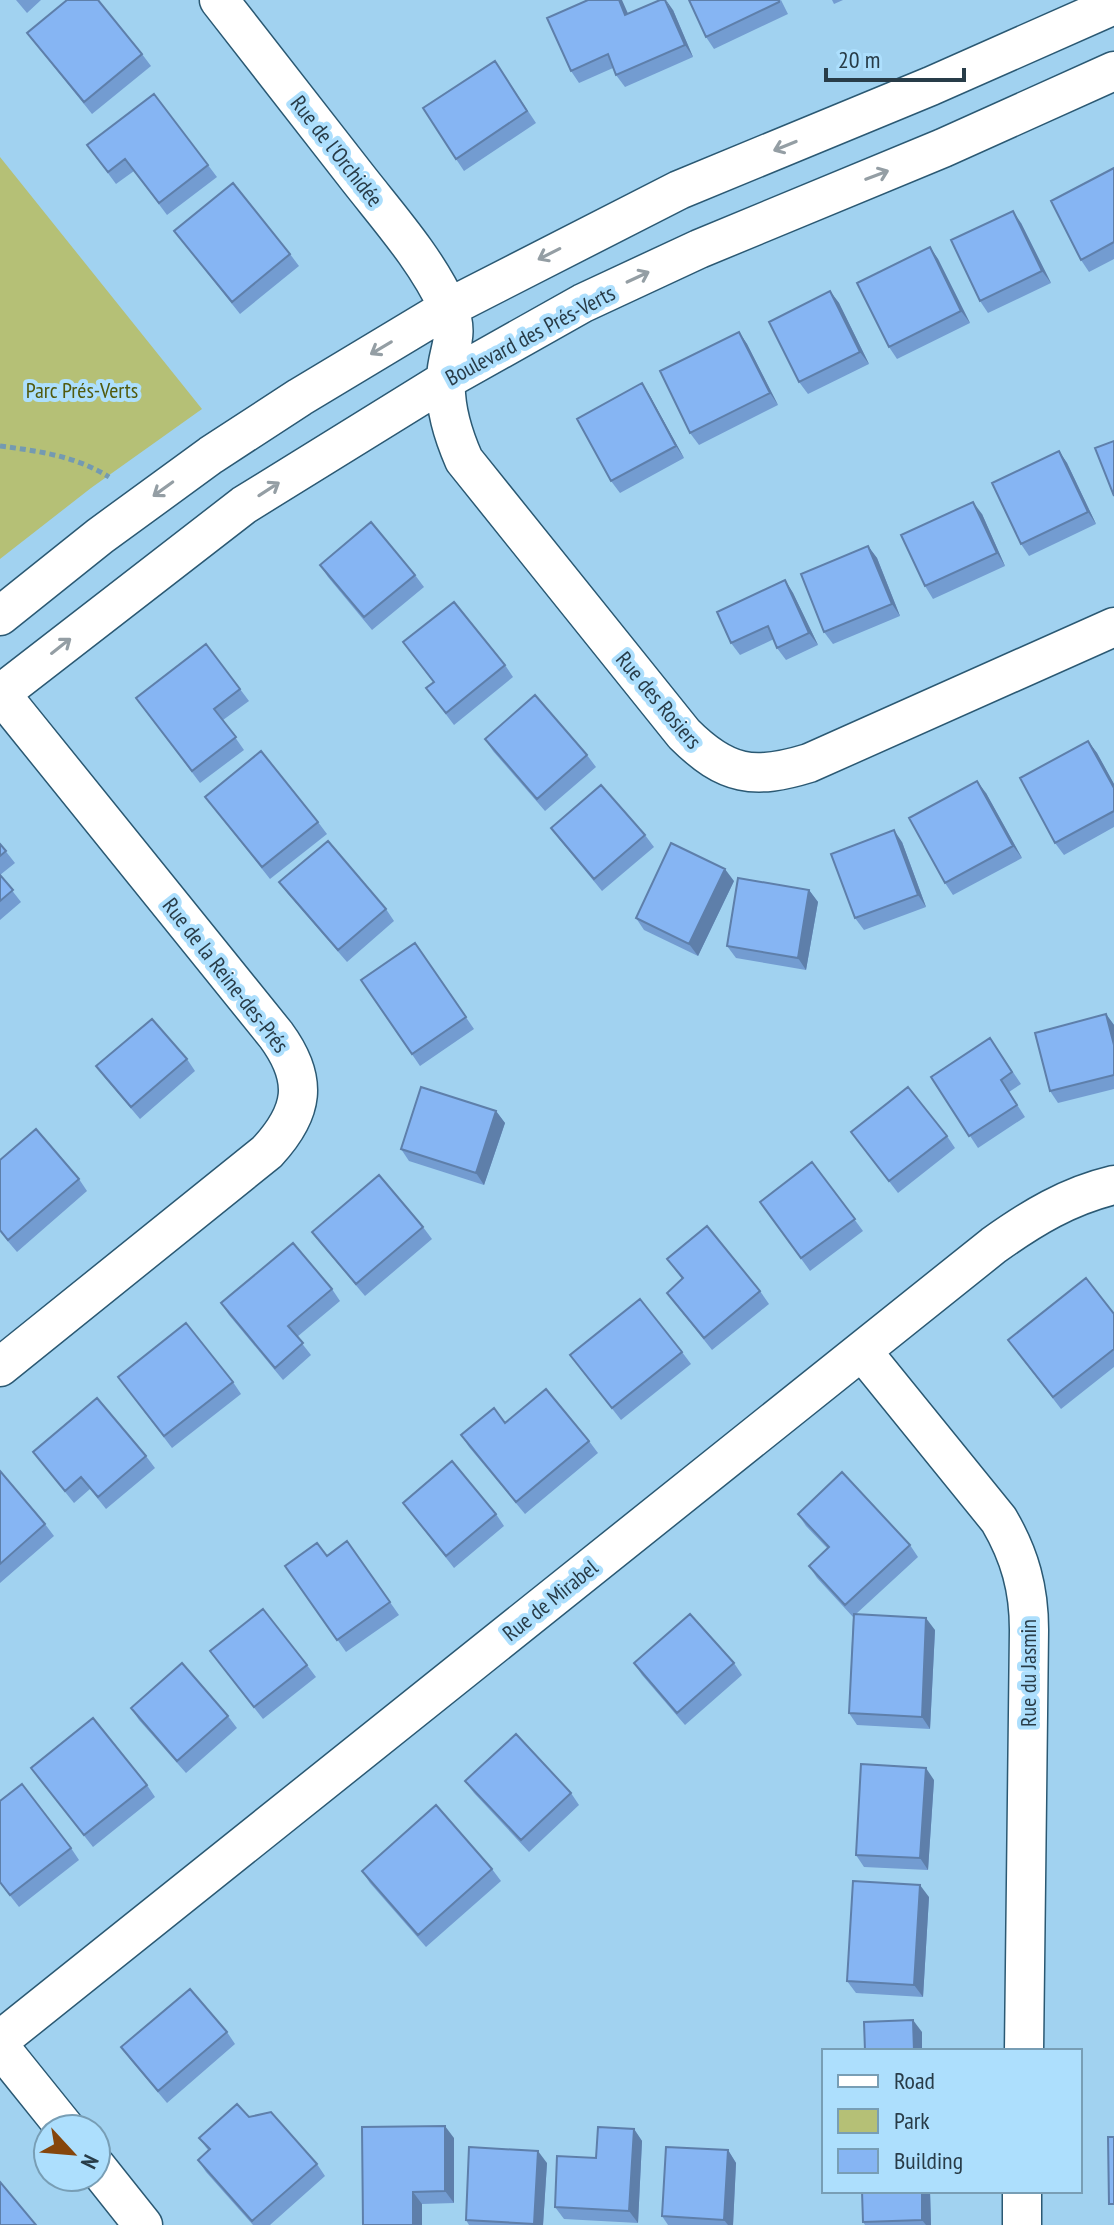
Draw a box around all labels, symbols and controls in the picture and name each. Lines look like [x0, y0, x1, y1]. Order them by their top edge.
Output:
scale bar [826, 32, 964, 82]
text: 20 m [838, 44, 880, 75]
street label: Rue de l'Orchidée [285, 90, 389, 212]
one-way arrow [773, 139, 798, 154]
one-way arrow [864, 167, 889, 181]
one-way arrow [537, 247, 561, 263]
one-way arrow [626, 269, 650, 284]
street label: Boulevard des Prés-Verts [440, 279, 620, 391]
one-way arrow [370, 340, 393, 356]
park label: Parc Prés-Verts [26, 376, 138, 404]
one-way arrow [153, 481, 175, 497]
one-way arrow [257, 481, 279, 498]
one-way arrow [50, 638, 71, 655]
street label: Rue des Rosiers [610, 646, 708, 754]
street label: Rue de la Reine-des-Prés [157, 892, 295, 1058]
street label: Rue de Mirabel [497, 1553, 604, 1647]
street label: Rue du Jasmin [1014, 1619, 1042, 1727]
legend [822, 2049, 1082, 2193]
text: Road [894, 2065, 935, 2096]
text: Park [894, 2105, 930, 2136]
north arrow [32, 2113, 112, 2193]
text: Building [894, 2145, 963, 2176]
text: N [75, 2150, 105, 2173]

